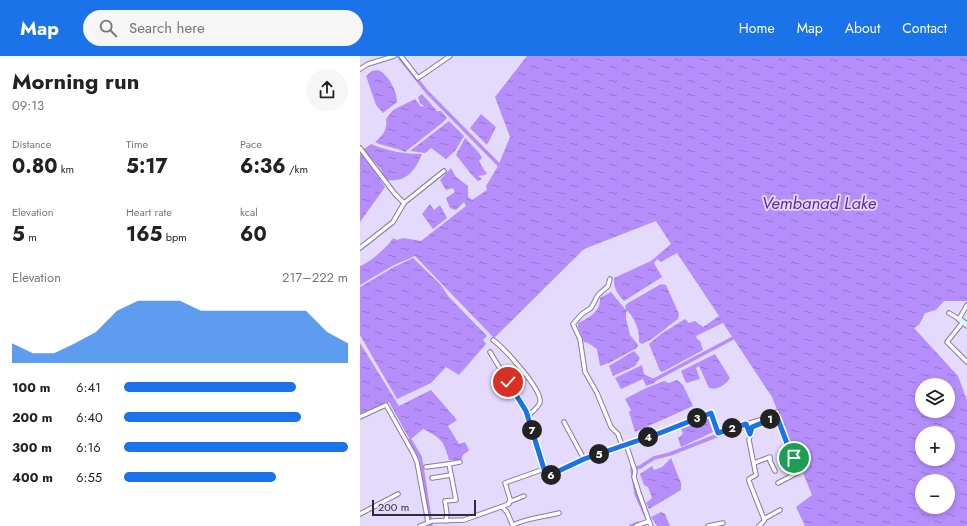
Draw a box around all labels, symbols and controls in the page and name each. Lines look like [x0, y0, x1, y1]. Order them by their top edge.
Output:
search box [83, 10, 363, 46]
text: Map [20, 15, 59, 42]
icon: search [97, 17, 119, 39]
text: Search here [129, 17, 205, 39]
text: Home [739, 18, 775, 38]
text: Map [797, 18, 823, 38]
text: About [845, 18, 880, 38]
text: Contact [902, 18, 947, 38]
text: Morning run [12, 65, 139, 97]
button: share [306, 69, 348, 111]
text: 09:13 [12, 96, 44, 115]
text: Distance [12, 136, 51, 152]
text: Time [126, 136, 148, 152]
text: Pace [240, 136, 262, 152]
text: 0.80 [12, 152, 57, 181]
text: 5:17 [126, 152, 168, 181]
text: 6:36 [240, 152, 286, 181]
text: km [57, 161, 74, 177]
text: /km [286, 161, 308, 177]
water label: Vembanad Lake [762, 191, 877, 215]
text: Elevation [12, 204, 54, 220]
text: Heart rate [126, 204, 172, 220]
text: kcal [240, 204, 258, 220]
text: 5 [12, 220, 25, 249]
text: 165 [126, 220, 162, 249]
text: 60 [240, 220, 267, 249]
text: m [25, 229, 37, 245]
text: bpm [162, 229, 187, 245]
text: Elevation [12, 268, 61, 287]
text: 217–222 m [282, 268, 348, 287]
pin [491, 365, 525, 399]
icon: check [497, 371, 519, 393]
text: 100 m [12, 378, 50, 397]
text: 6:41 [76, 378, 101, 397]
map controls [915, 378, 955, 514]
button: layers [915, 378, 955, 418]
text: 200 m [12, 408, 52, 427]
text: 6:40 [76, 408, 103, 427]
pin: 3 [687, 408, 707, 428]
pin: 1 [760, 409, 780, 429]
text: 3 [694, 410, 700, 426]
text: 1 [767, 411, 773, 427]
pin: 2 [722, 418, 742, 438]
pin: 7 [522, 420, 542, 440]
text: 2 [728, 420, 736, 436]
text: 7 [529, 422, 535, 438]
button: + [915, 426, 955, 466]
pin: 4 [638, 427, 658, 447]
text: 4 [644, 429, 652, 445]
text: 300 m [12, 438, 52, 457]
text: 6:16 [76, 438, 101, 457]
pin [777, 441, 811, 475]
pin: 5 [589, 444, 609, 464]
text: 5 [595, 446, 603, 462]
icon: arrive [783, 447, 805, 469]
pin: 6 [541, 465, 561, 485]
text: 6 [547, 467, 555, 483]
text: 400 m [12, 468, 53, 487]
text: 6:55 [76, 468, 102, 487]
button: − [915, 474, 955, 514]
scale bar [372, 498, 476, 517]
text: 200 m [378, 499, 409, 515]

